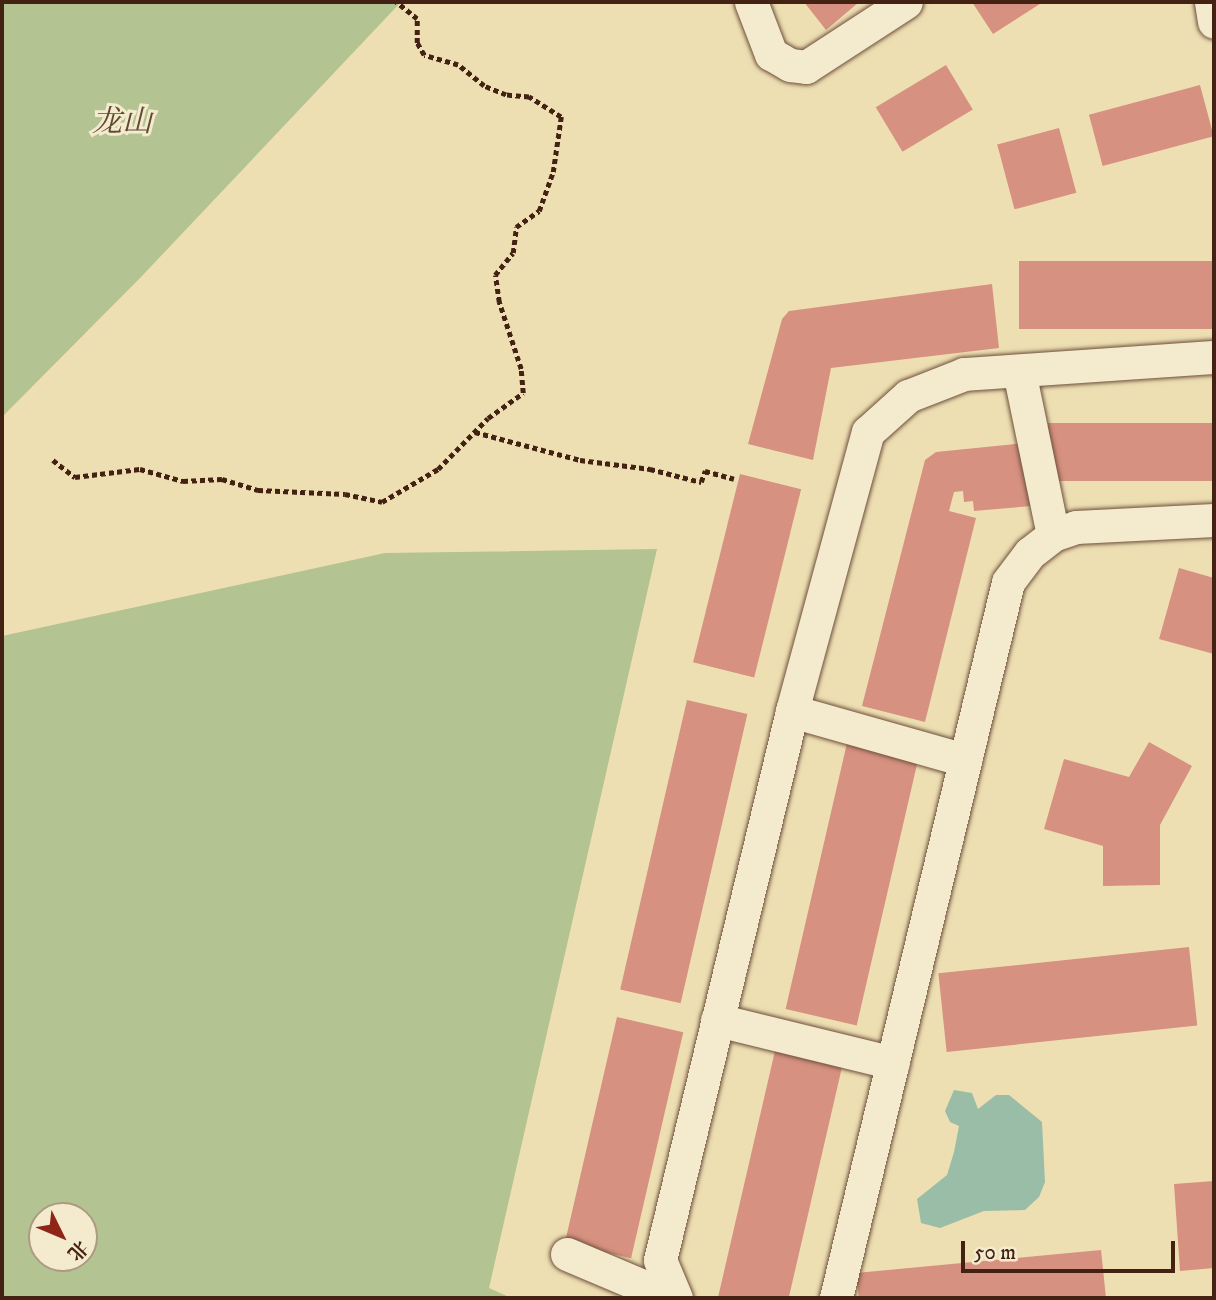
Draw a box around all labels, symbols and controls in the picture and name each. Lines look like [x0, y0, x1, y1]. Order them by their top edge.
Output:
park label: 龙山 [92, 105, 152, 141]
north arrow [28, 1202, 98, 1272]
scale bar [964, 1226, 1178, 1270]
text: 北 [62, 1235, 92, 1265]
text: 50 m [974, 1240, 1016, 1266]

